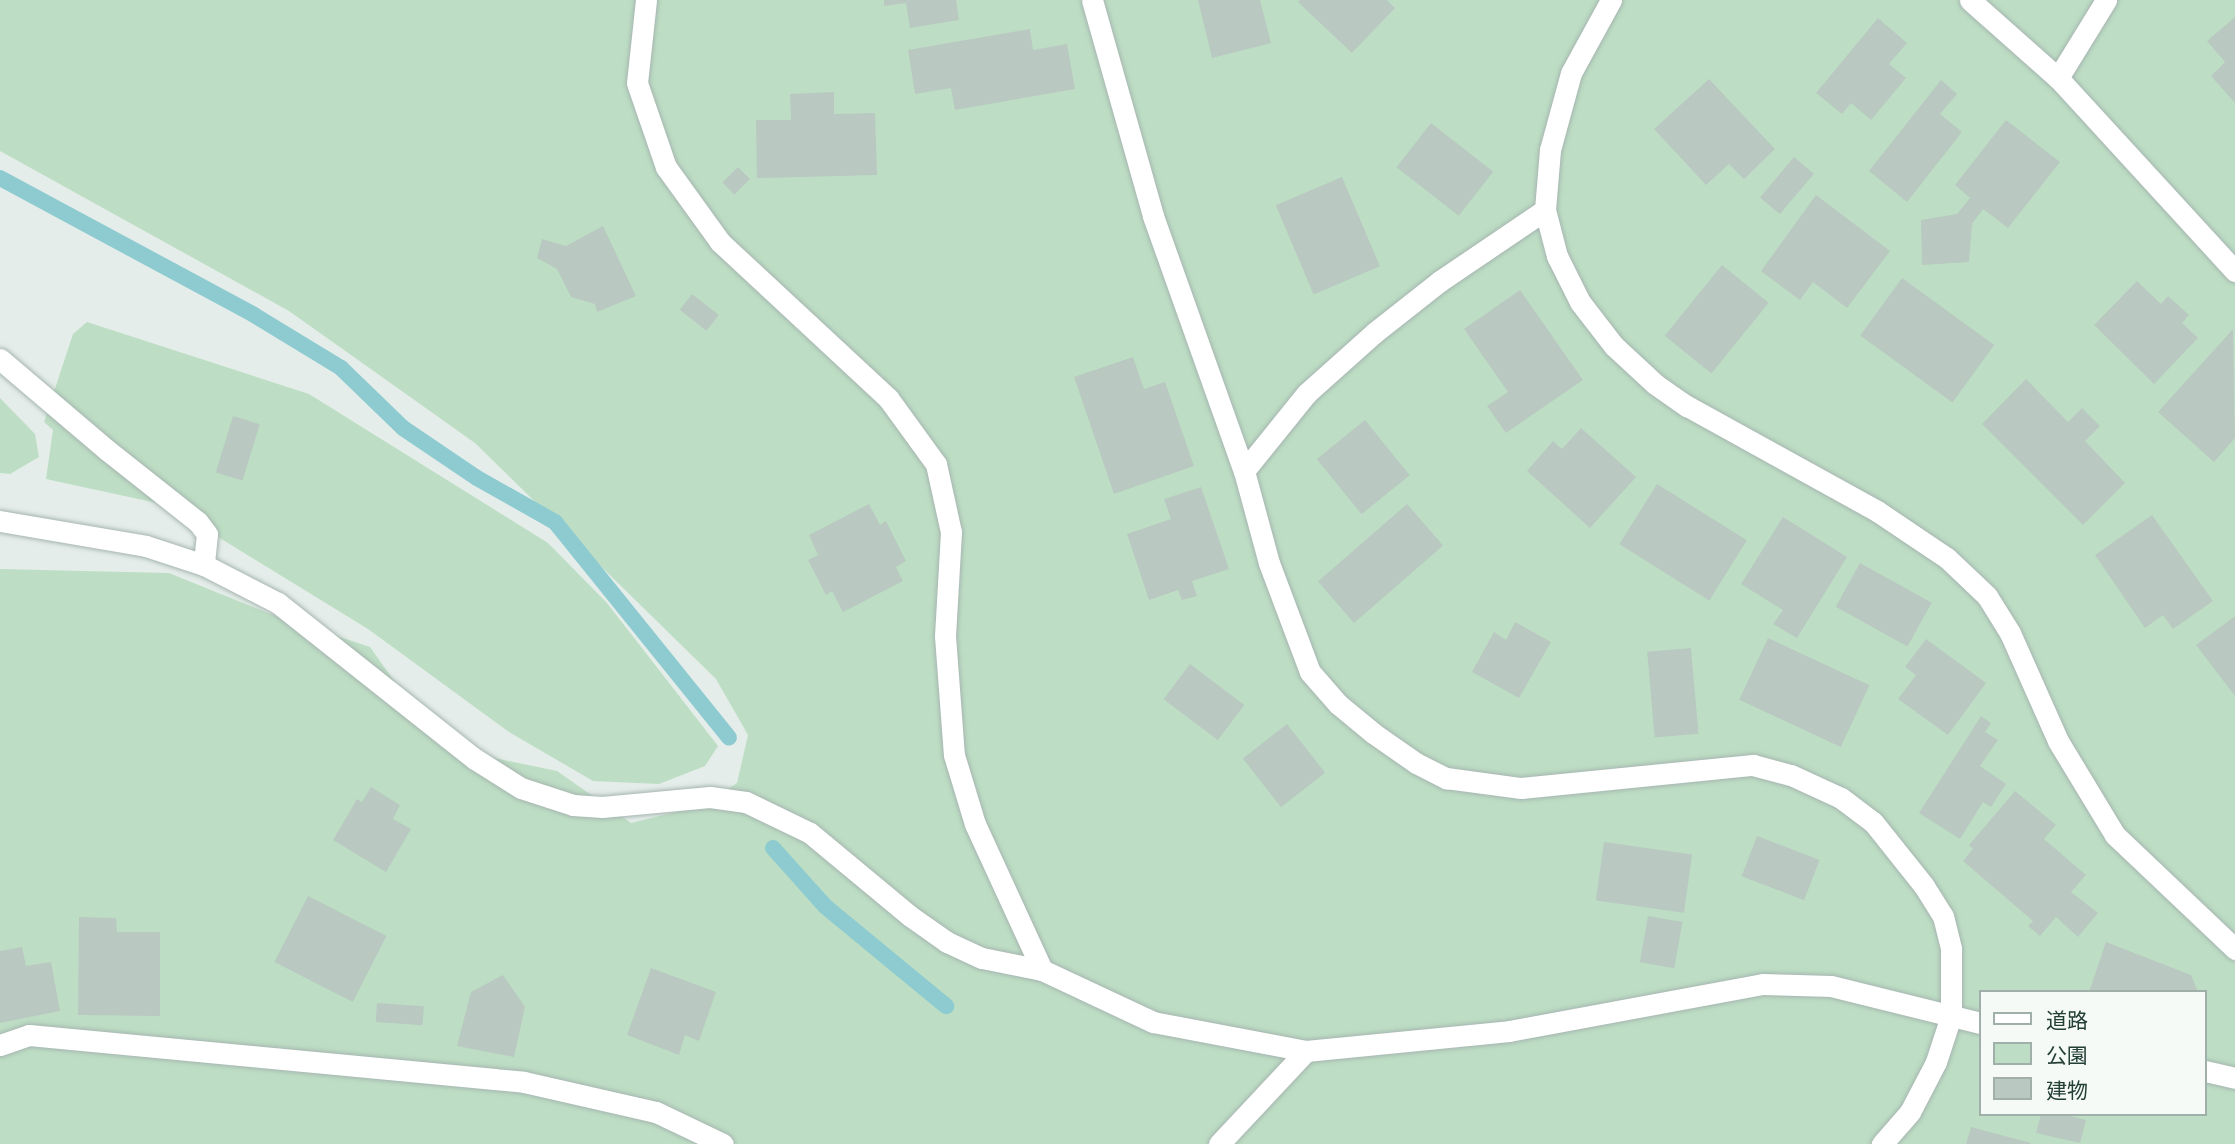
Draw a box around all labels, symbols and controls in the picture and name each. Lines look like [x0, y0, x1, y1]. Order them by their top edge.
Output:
legend [1980, 990, 2207, 1116]
text: 道路 [2046, 1009, 2088, 1032]
text: 公園 [2046, 1044, 2088, 1067]
text: 建物 [2046, 1079, 2088, 1102]

